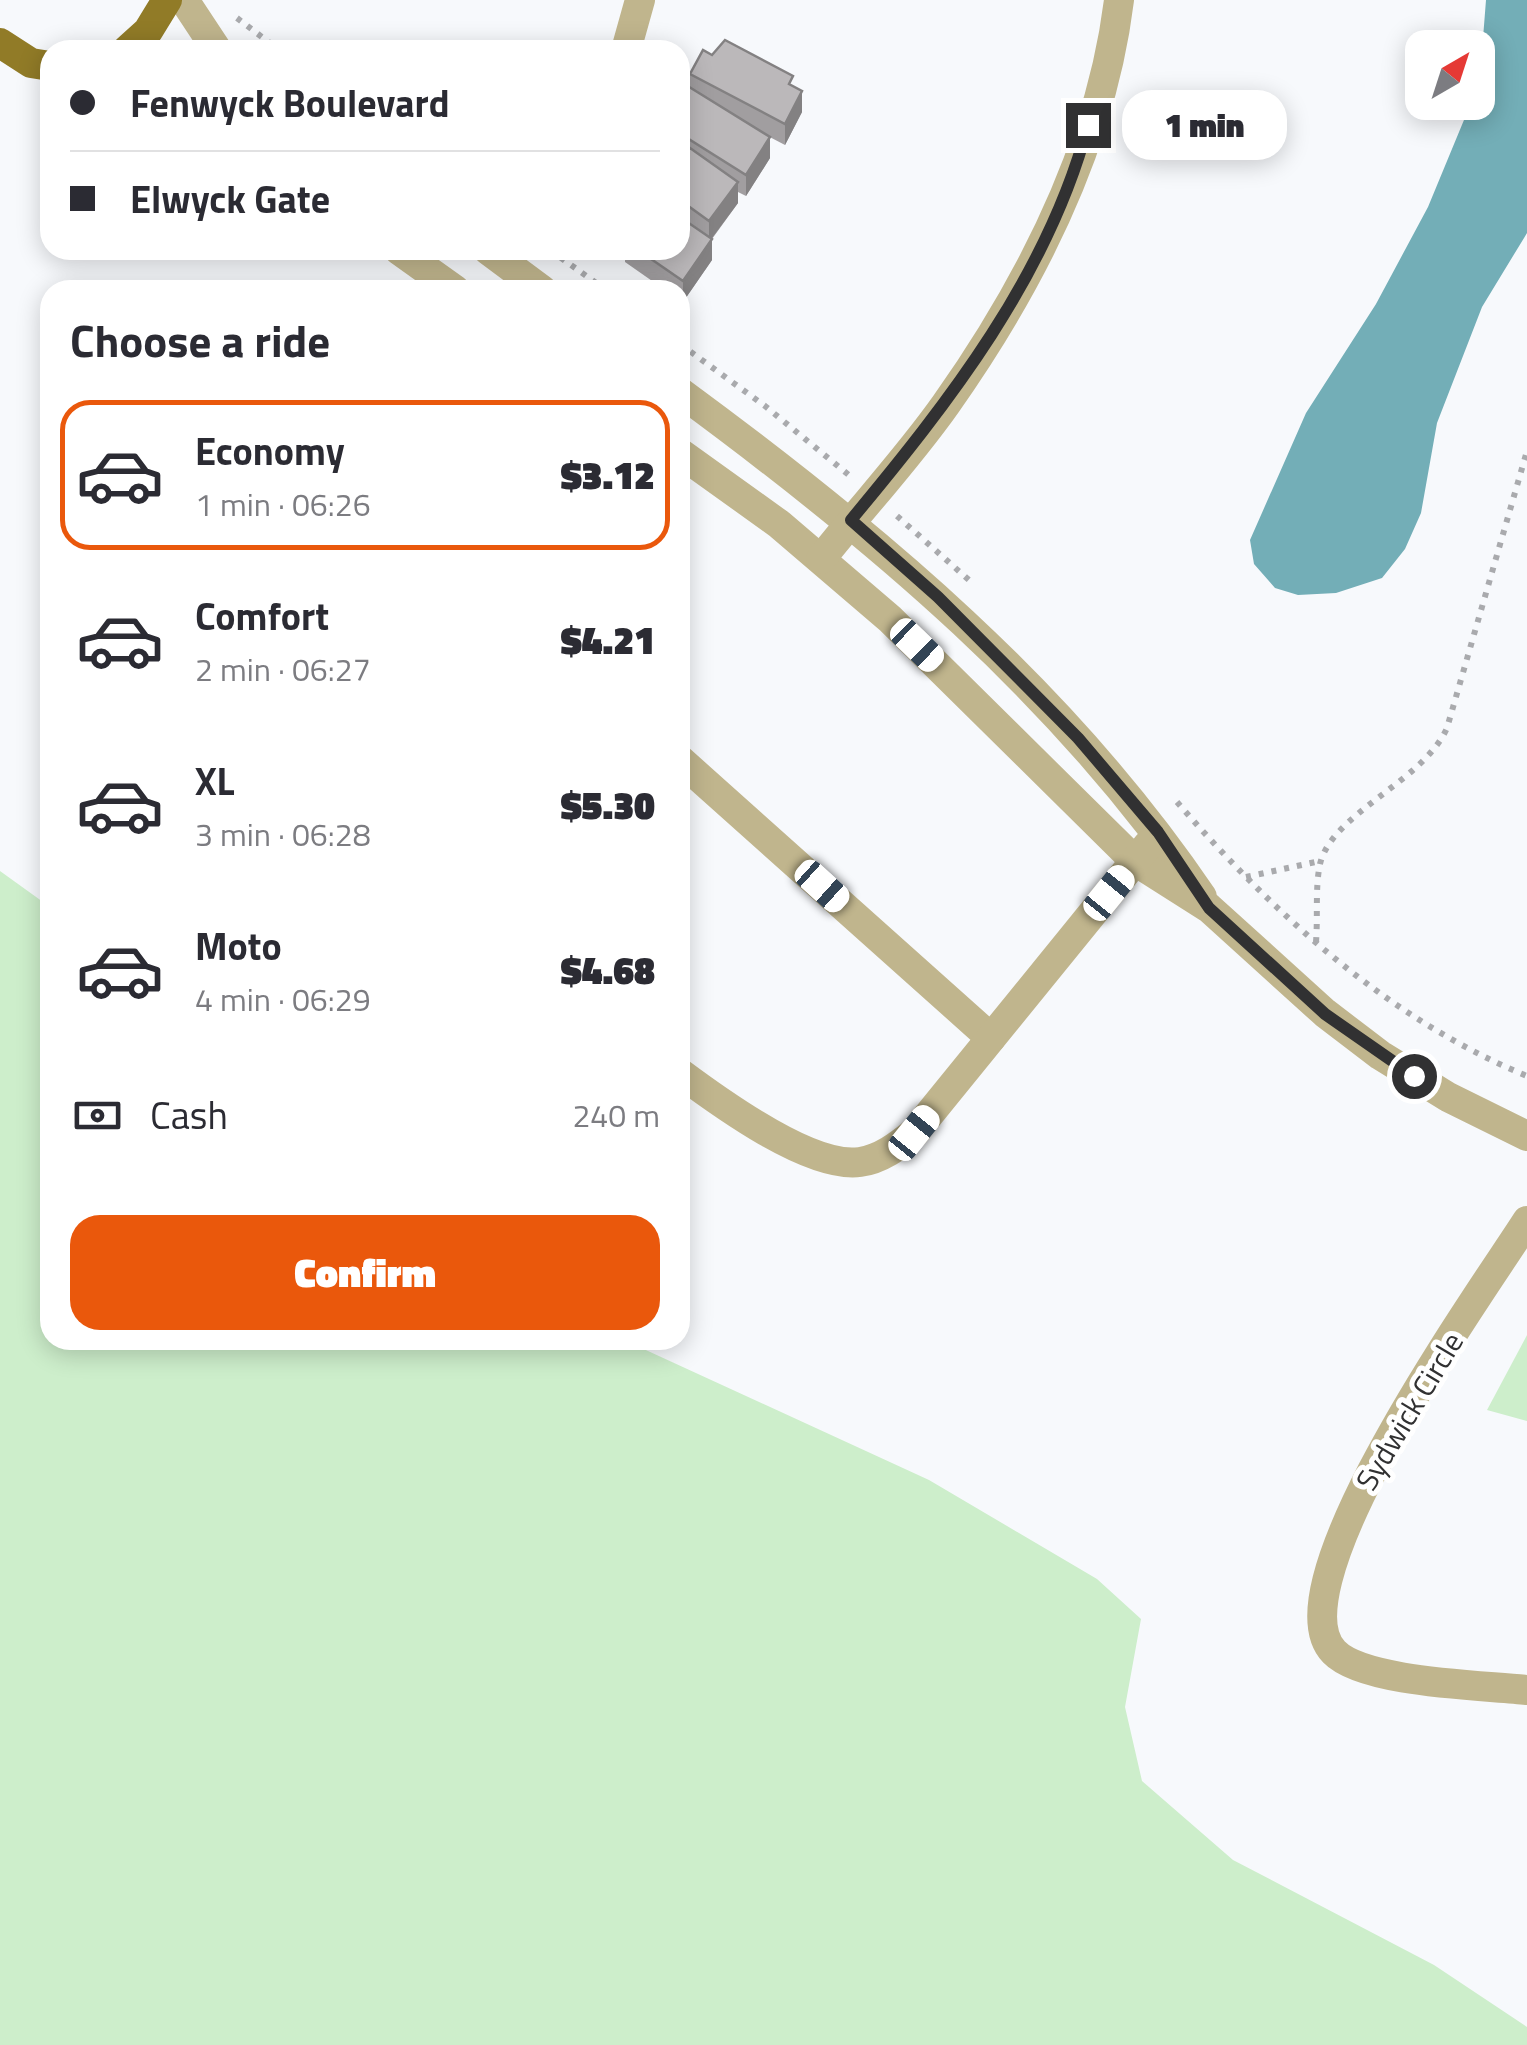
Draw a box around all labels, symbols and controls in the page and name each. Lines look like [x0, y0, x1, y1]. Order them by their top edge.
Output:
north arrow [1405, 30, 1495, 120]
map controls [1405, 30, 1495, 120]
text: Fenwyck Boulevard [130, 74, 450, 132]
callout: 1 min [1123, 90, 1288, 160]
text: 1 min [1165, 101, 1244, 149]
route end [1066, 103, 1111, 148]
text: Elwyck Gate [130, 170, 330, 228]
text: Choose a ride [70, 306, 330, 374]
text: Economy [195, 422, 345, 480]
icon: car [75, 430, 165, 520]
text: $3.12 [561, 446, 655, 504]
text: 1 min · 06:26 [195, 480, 371, 528]
text: Comfort [195, 587, 329, 645]
icon: car [75, 595, 165, 685]
text: $4.21 [561, 611, 655, 669]
car [885, 613, 949, 677]
text: 2 min · 06:27 [195, 645, 371, 693]
text: XL [195, 752, 235, 810]
icon: car [75, 760, 165, 850]
text: $5.30 [561, 776, 655, 834]
text: 3 min · 06:28 [195, 810, 371, 858]
car [790, 855, 854, 917]
car [1078, 860, 1140, 926]
text: Moto [195, 917, 282, 975]
icon: car [75, 925, 165, 1015]
text: $4.68 [561, 941, 655, 999]
text: 4 min · 06:29 [195, 975, 371, 1023]
route start [1392, 1054, 1437, 1099]
text: Cash [150, 1086, 228, 1144]
icon: cash [70, 1088, 125, 1143]
text: 240 m [572, 1091, 660, 1139]
car [883, 1100, 945, 1166]
button: Confirm [70, 1215, 660, 1330]
street label: Sydwick Circle [1344, 1323, 1474, 1499]

